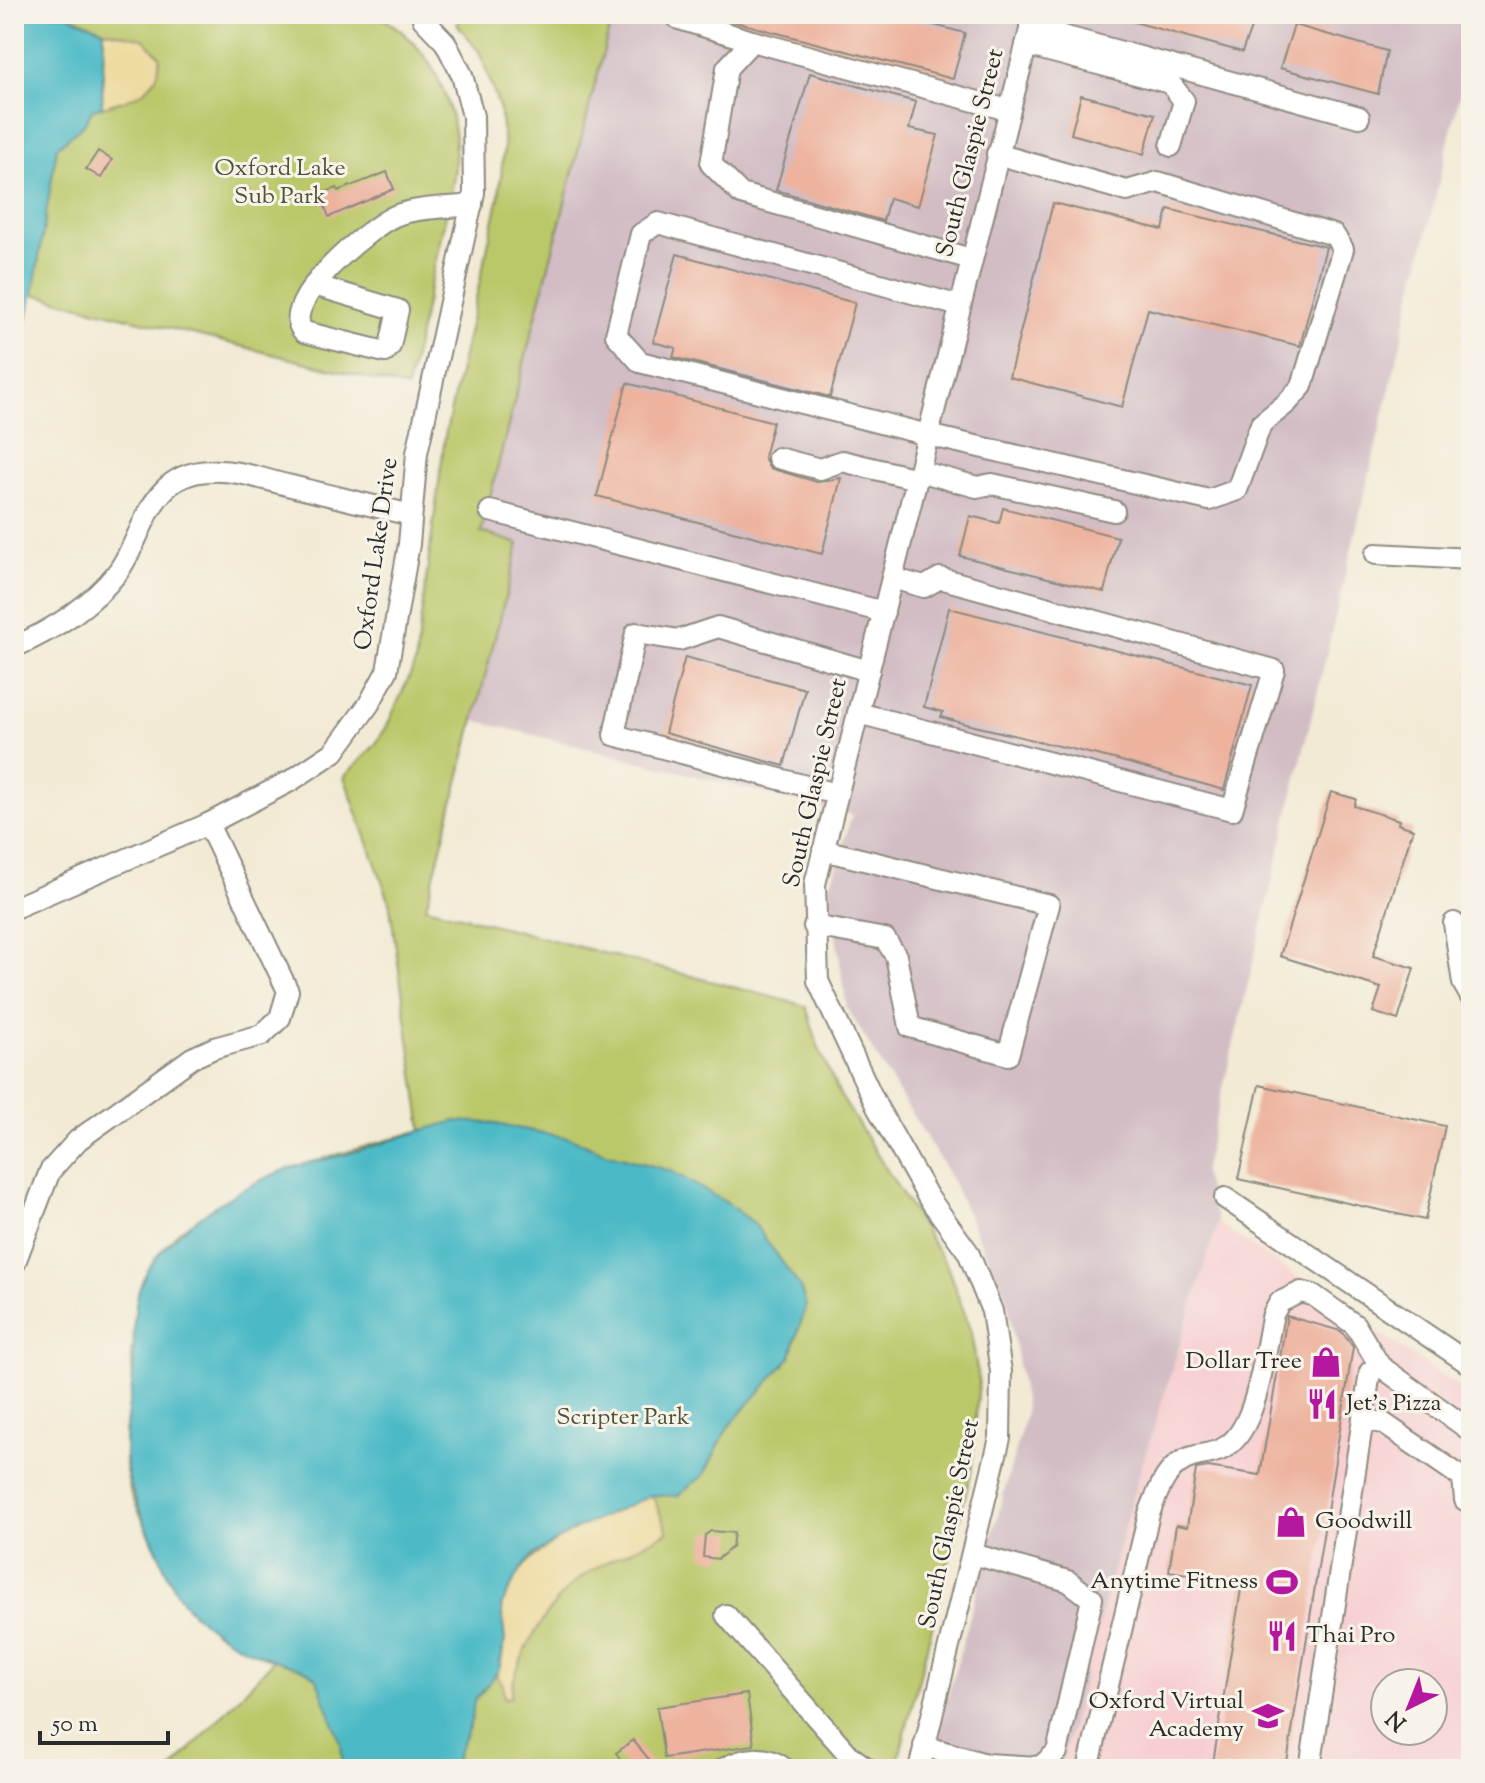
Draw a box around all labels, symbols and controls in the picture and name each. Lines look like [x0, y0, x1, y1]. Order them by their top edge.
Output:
street label: South Glaspie Street [929, 45, 1013, 261]
park label: Oxford Lake Sub Park [214, 152, 346, 214]
street label: Oxford Lake Drive [347, 455, 407, 653]
street label: South Glaspie Street [775, 675, 857, 891]
place label: Dollar Tree [1186, 1345, 1302, 1379]
shop icon: Dollar Tree [1309, 1345, 1343, 1379]
restaurant icon: Jet's Pizza [1305, 1387, 1339, 1421]
place label: Jet's Pizza [1344, 1387, 1442, 1421]
park label: Scripter Park [556, 1401, 690, 1435]
street label: South Glaspie Street [911, 1416, 989, 1632]
shop icon: Goodwill [1274, 1505, 1308, 1539]
place label: Goodwill [1315, 1505, 1413, 1539]
place label: Anytime Fitness [1090, 1565, 1258, 1599]
sports icon: Anytime Fitness [1265, 1565, 1299, 1599]
restaurant icon: Thai Pro [1265, 1619, 1299, 1653]
place label: Thai Pro [1306, 1619, 1395, 1653]
north arrow [1369, 1667, 1449, 1747]
place label: Oxford Virtual Academy [1088, 1685, 1244, 1747]
scale bar [40, 1695, 168, 1745]
school or university icon: Oxford Virtual Academy [1251, 1699, 1285, 1733]
text: N [1380, 1701, 1415, 1737]
text: 50 m [50, 1708, 98, 1742]

